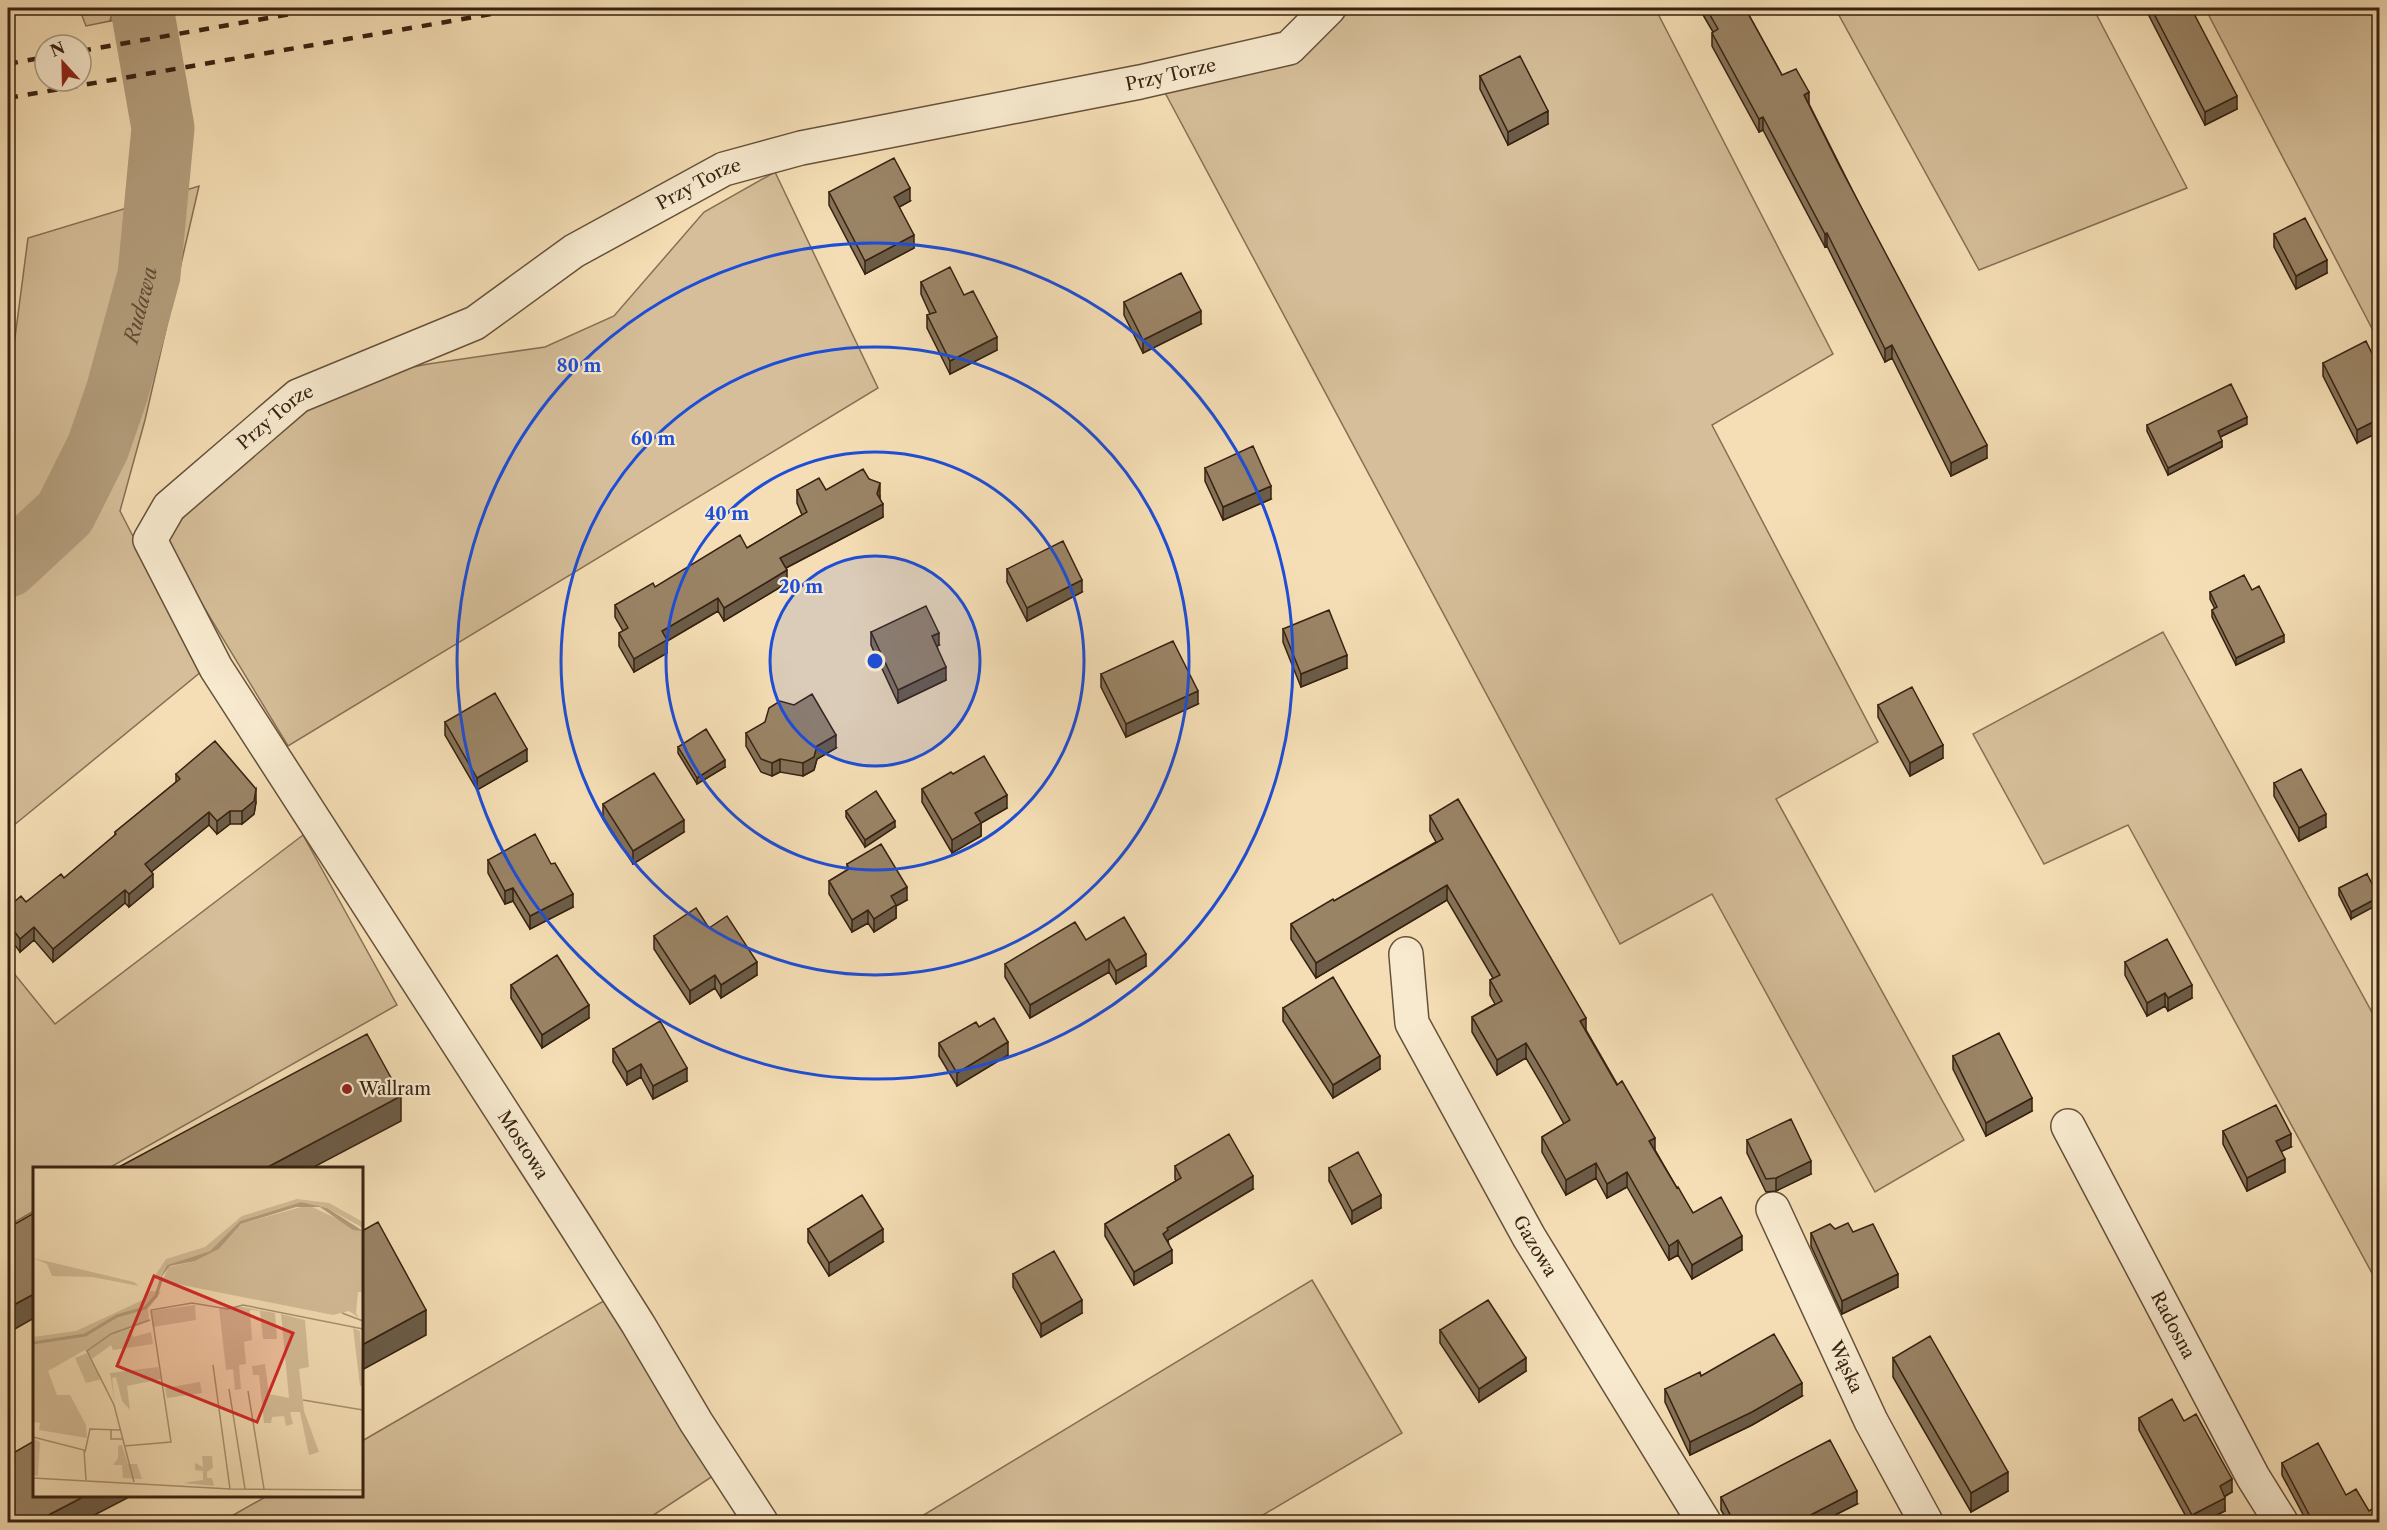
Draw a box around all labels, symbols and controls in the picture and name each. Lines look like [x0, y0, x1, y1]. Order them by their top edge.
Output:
north arrow [33, 33, 93, 93]
text: N [47, 37, 68, 61]
street label: Przy Torze [1124, 54, 1218, 96]
street label: Przy Torze [653, 154, 743, 215]
water label: Rudawa [118, 266, 162, 348]
text: 80 m [556, 355, 602, 377]
street label: Przy Torze [233, 380, 317, 454]
text: 60 m [631, 428, 675, 450]
text: 40 m [705, 503, 749, 525]
text: 20 m [779, 576, 823, 598]
centre of rings [865, 651, 885, 671]
place label: Wallram [358, 1078, 431, 1100]
marker: Wallram [340, 1082, 354, 1096]
street label: Mostowa [493, 1107, 554, 1184]
inset map [33, 1167, 363, 1497]
street label: Gazowa [1508, 1212, 1562, 1281]
street label: Radosna [2146, 1287, 2200, 1363]
street label: Wąska [1824, 1336, 1868, 1397]

